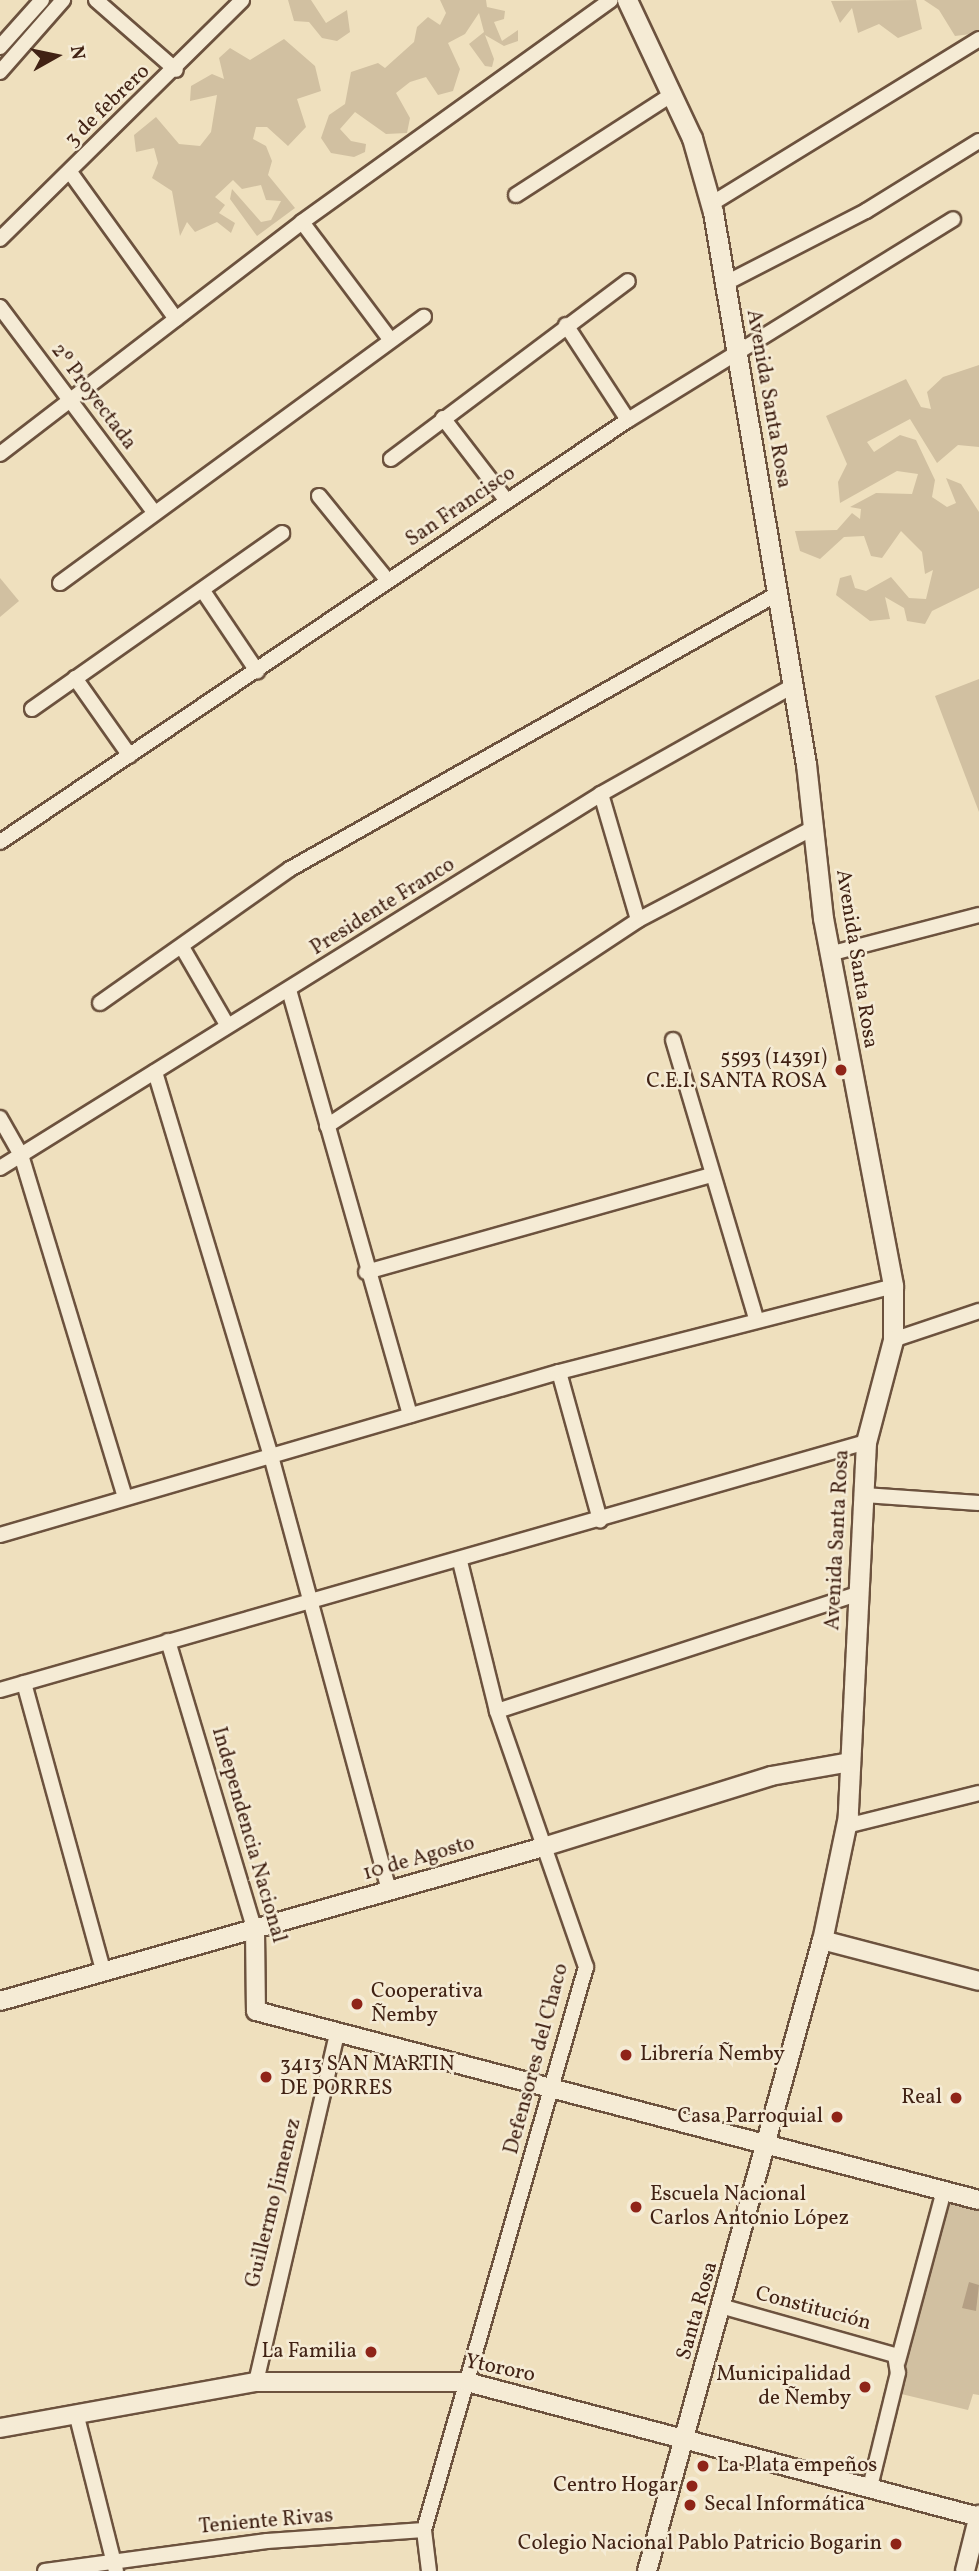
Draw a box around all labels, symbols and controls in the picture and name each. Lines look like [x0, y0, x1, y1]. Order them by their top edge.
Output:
north arrow [21, 21, 91, 91]
text: N [63, 44, 91, 62]
street label: 3 de febrero [60, 59, 156, 153]
street label: Avenida Santa Rosa [740, 308, 796, 490]
street label: 2º Proyectada [45, 339, 141, 455]
street label: San Francisco [401, 461, 521, 553]
street label: Presidente Franco [306, 852, 460, 962]
street label: Avenida Santa Rosa [829, 868, 883, 1050]
place label: 5593 (14391) C.E.I. SANTA ROSA [646, 1045, 827, 1095]
marker: 5593 (14391) C.E.I. SANTA ROSA [833, 1062, 849, 1078]
street label: Avenida Santa Rosa [821, 1449, 855, 1631]
street label: Independencia Nacional [205, 1724, 291, 1946]
street label: 10 de Agosto [360, 1831, 478, 1887]
street label: Defensores del Chaco [499, 1961, 575, 2157]
place label: Cooperativa Ñemby [371, 1979, 483, 2029]
marker: Cooperativa Ñemby [349, 1996, 365, 2012]
place label: Librería Ñemby [640, 2042, 785, 2068]
marker: Librería Ñemby [618, 2047, 634, 2063]
place label: 3413 SAN MARTIN DE PORRES [280, 2052, 455, 2102]
marker: 3413 SAN MARTIN DE PORRES [258, 2069, 274, 2085]
place label: Real [901, 2085, 942, 2111]
marker: Real [948, 2090, 964, 2106]
place label: Casa Parroquial [677, 2104, 823, 2130]
marker: Casa Parroquial [829, 2109, 845, 2125]
street label: Guillermo Jimenez [241, 2116, 307, 2290]
place label: Escuela Nacional Carlos Antonio López [650, 2182, 849, 2232]
marker: Escuela Nacional Carlos Antonio López [628, 2199, 644, 2215]
street label: Santa Rosa [672, 2259, 724, 2363]
street label: Constitución [752, 2281, 874, 2337]
place label: La Familia [261, 2339, 357, 2365]
marker: La Familia [363, 2344, 379, 2360]
street label: Ytororo [463, 2349, 537, 2389]
place label: Municipalidad de Ñemby [716, 2362, 851, 2412]
marker: Municipalidad de Ñemby [857, 2379, 873, 2395]
place label: La Plata empeños [717, 2453, 877, 2479]
marker: La Plata empeños [695, 2458, 711, 2474]
place label: Centro Hogar [553, 2473, 678, 2499]
marker: Centro Hogar [684, 2478, 700, 2494]
place label: Secal Informática [704, 2492, 865, 2518]
marker: Secal Informática [682, 2497, 698, 2513]
street label: Teniente Rivas [198, 2504, 334, 2540]
place label: Colegio Nacional Pablo Patricio Bogarin [518, 2531, 882, 2557]
marker: Colegio Nacional Pablo Patricio Bogarin [888, 2536, 904, 2552]

